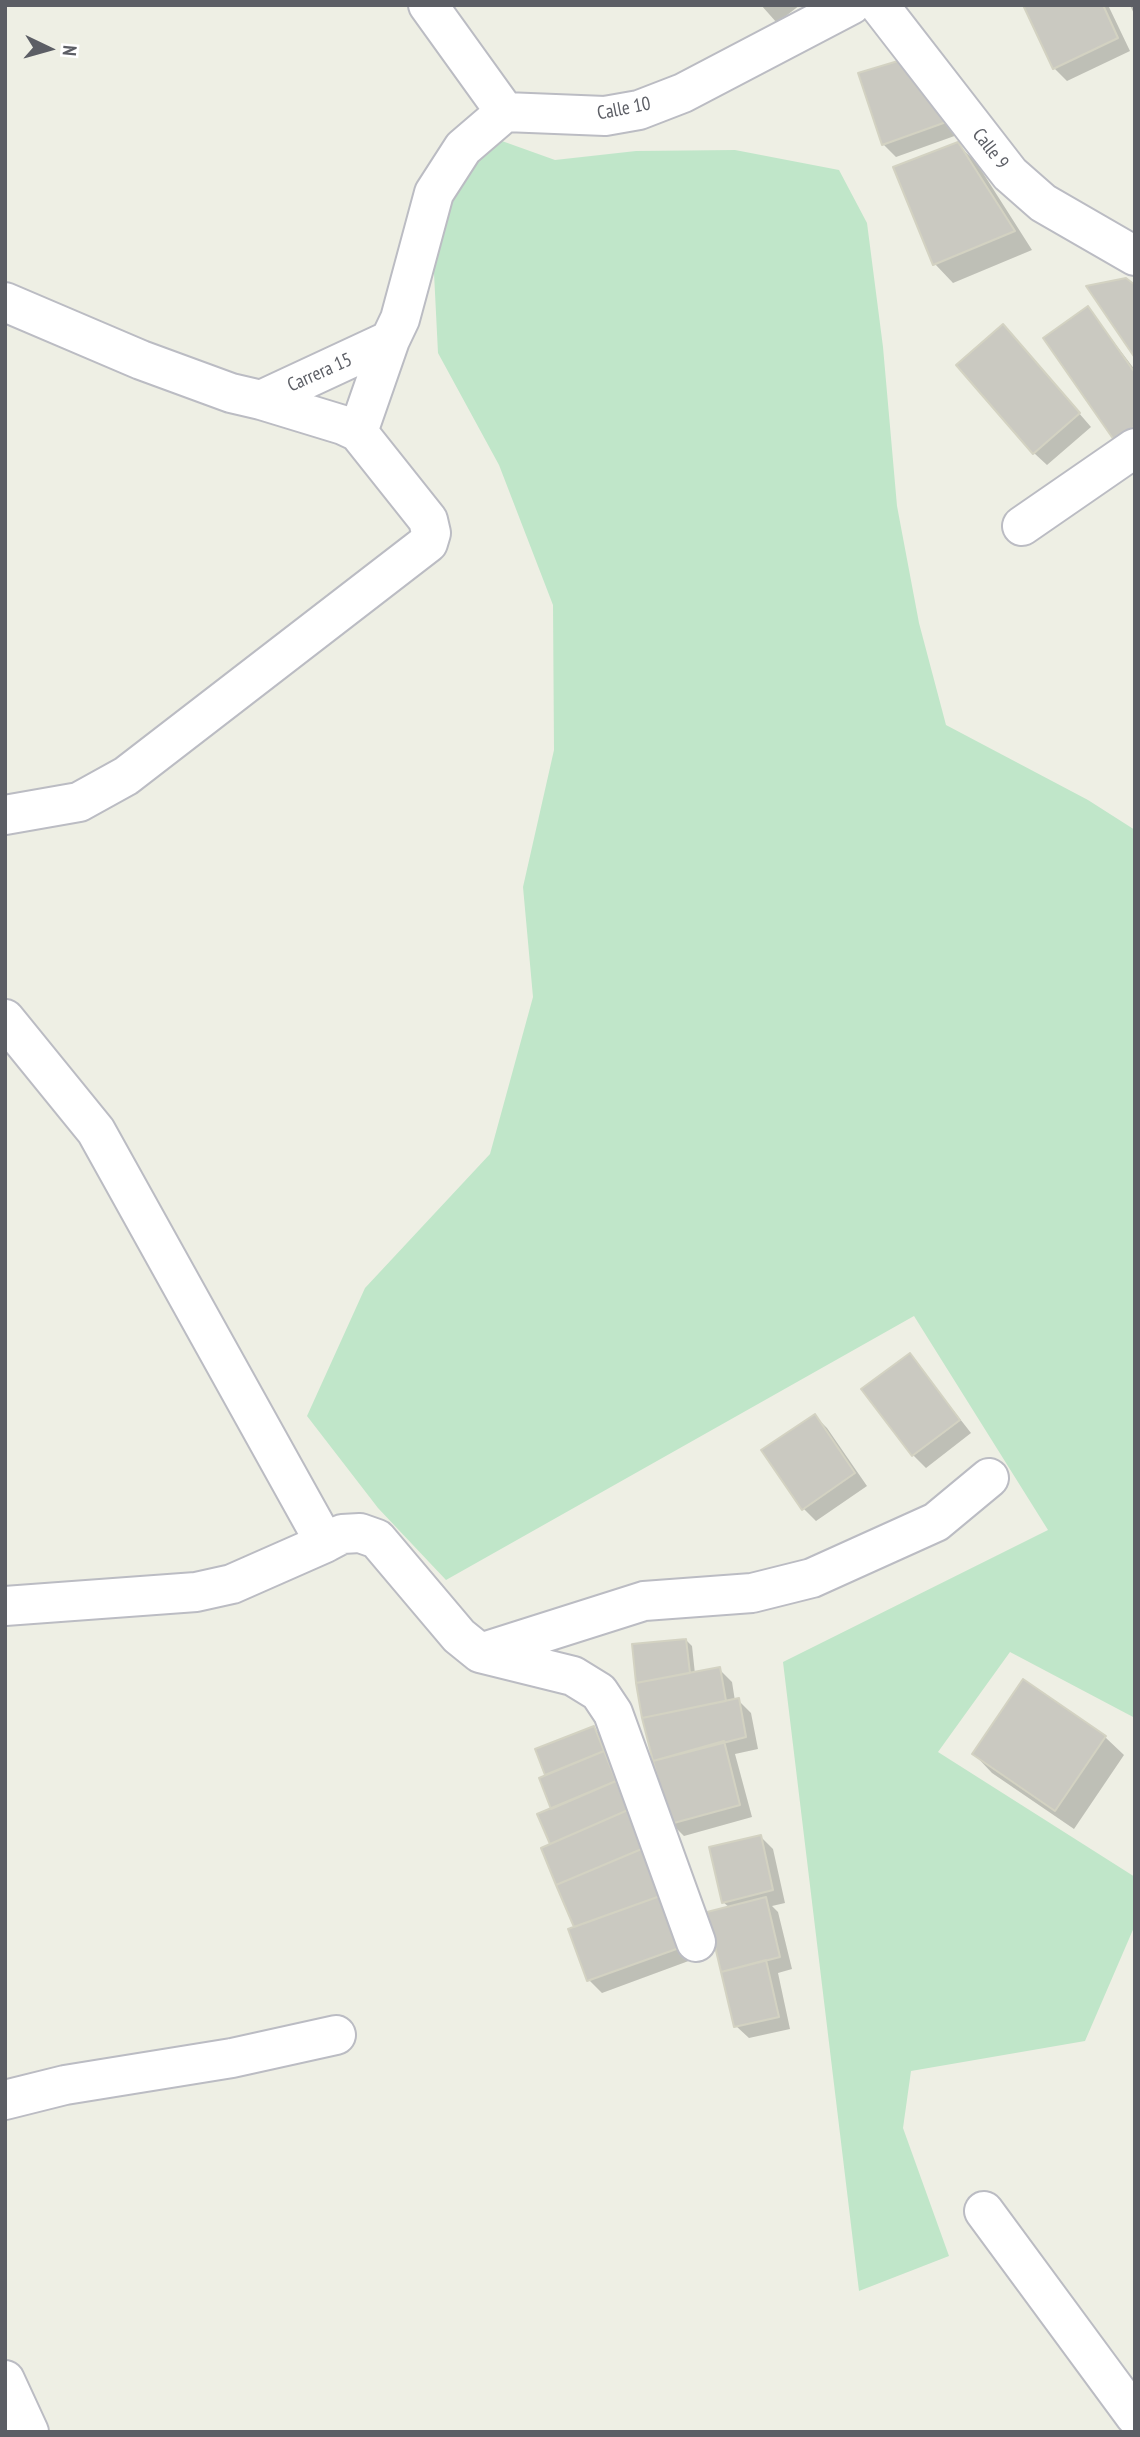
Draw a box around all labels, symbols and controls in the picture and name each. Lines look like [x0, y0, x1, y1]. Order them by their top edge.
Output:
north arrow [14, 14, 84, 84]
text: N [58, 45, 82, 57]
street label: Calle 10 [595, 93, 653, 125]
street label: Calle 9 [967, 124, 1013, 174]
street label: Carrera 15 [284, 349, 356, 397]

